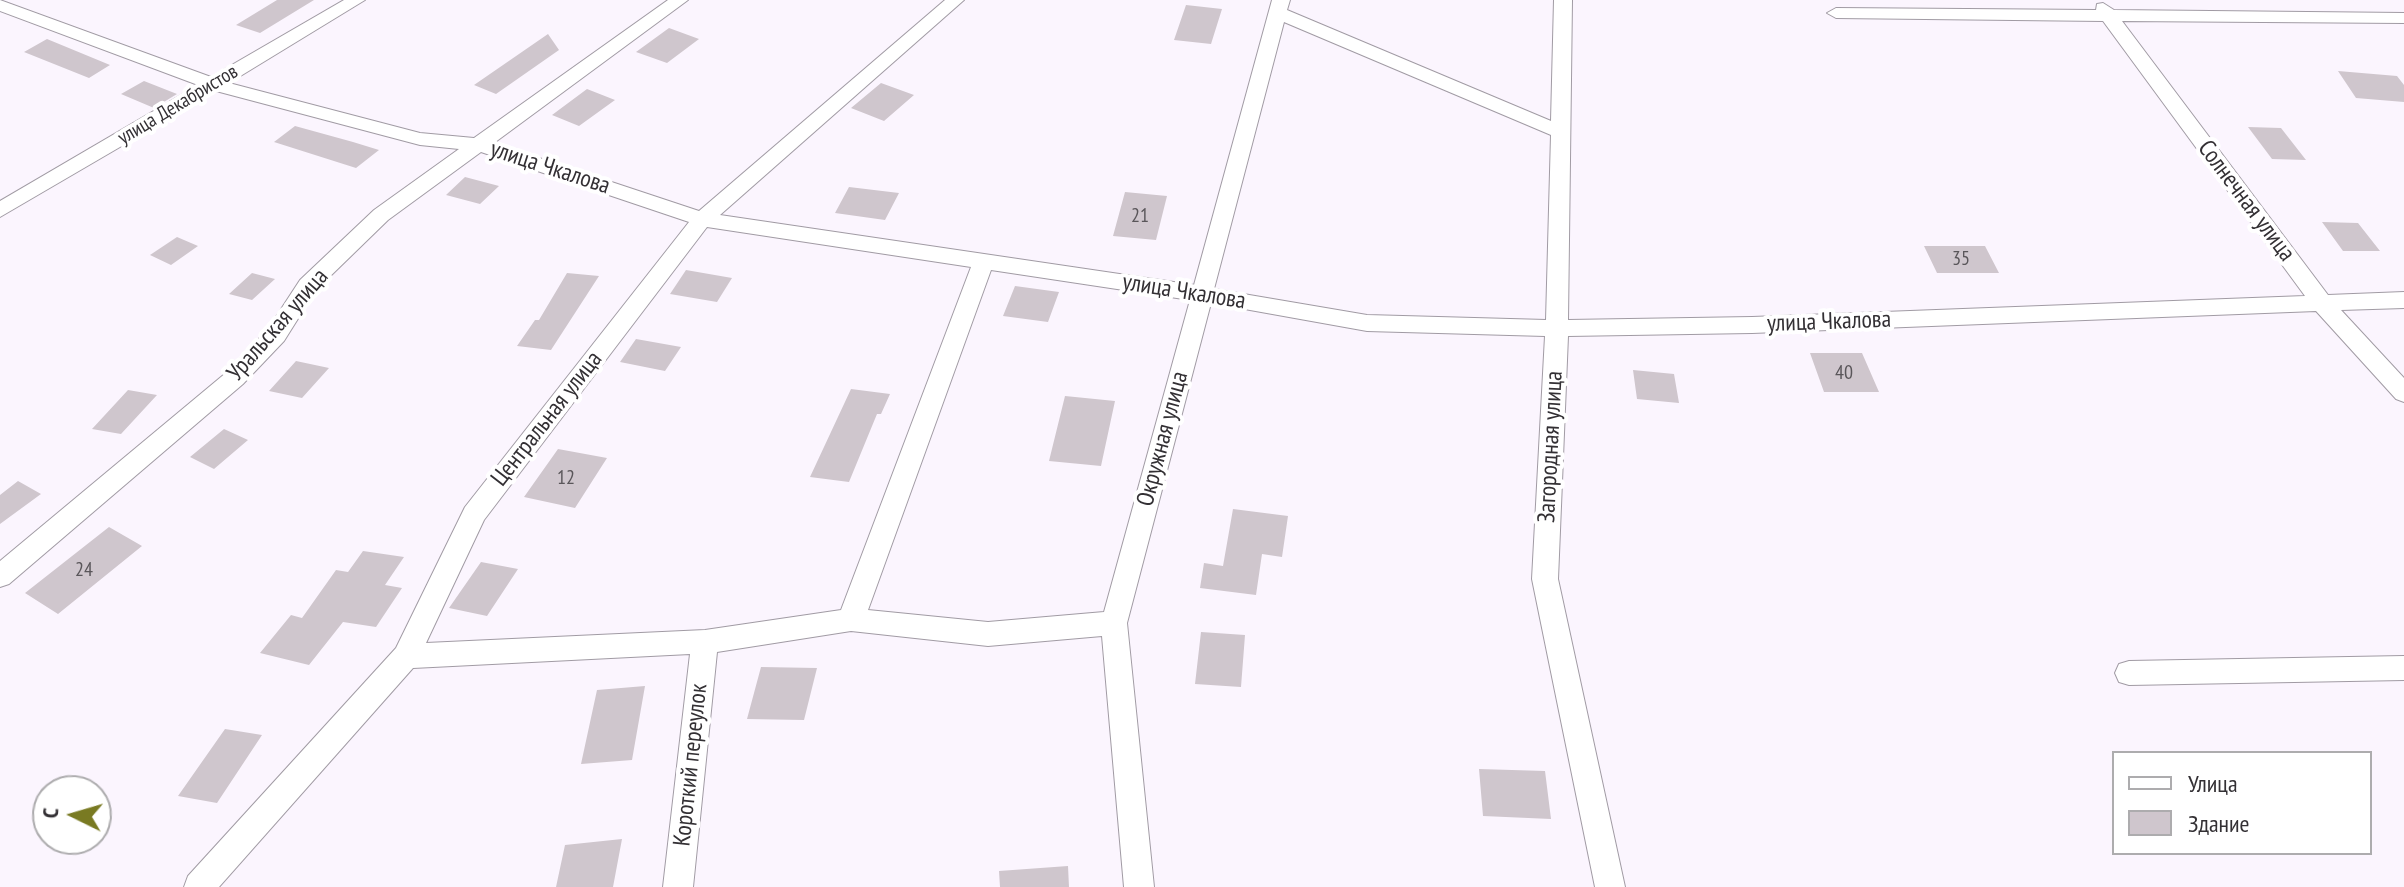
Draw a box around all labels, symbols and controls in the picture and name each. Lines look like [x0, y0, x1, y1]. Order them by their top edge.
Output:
street label: улица Декабристов [114, 60, 242, 150]
street label: улица Чкалова [486, 135, 614, 201]
street label: Солнечная улица [2191, 135, 2301, 267]
house number: 21 [1131, 204, 1149, 228]
house number: 35 [1952, 247, 1970, 271]
street label: Уральская улица [221, 263, 335, 387]
street label: улица Чкалова [1120, 268, 1248, 316]
street label: улица Чкалова [1766, 305, 1892, 339]
street label: Центральная улица [485, 346, 609, 492]
house number: 40 [1835, 361, 1853, 385]
street label: Окружная улица [1131, 369, 1195, 509]
street label: Загородная улица [1533, 370, 1569, 524]
house number: 12 [557, 466, 575, 490]
house number: 24 [75, 558, 93, 582]
street label: Короткий переулок [668, 682, 714, 848]
legend [2112, 751, 2372, 855]
text: Улица [2188, 768, 2238, 799]
north arrow [32, 775, 112, 855]
text: С [36, 807, 64, 819]
text: Здание [2188, 808, 2249, 839]

